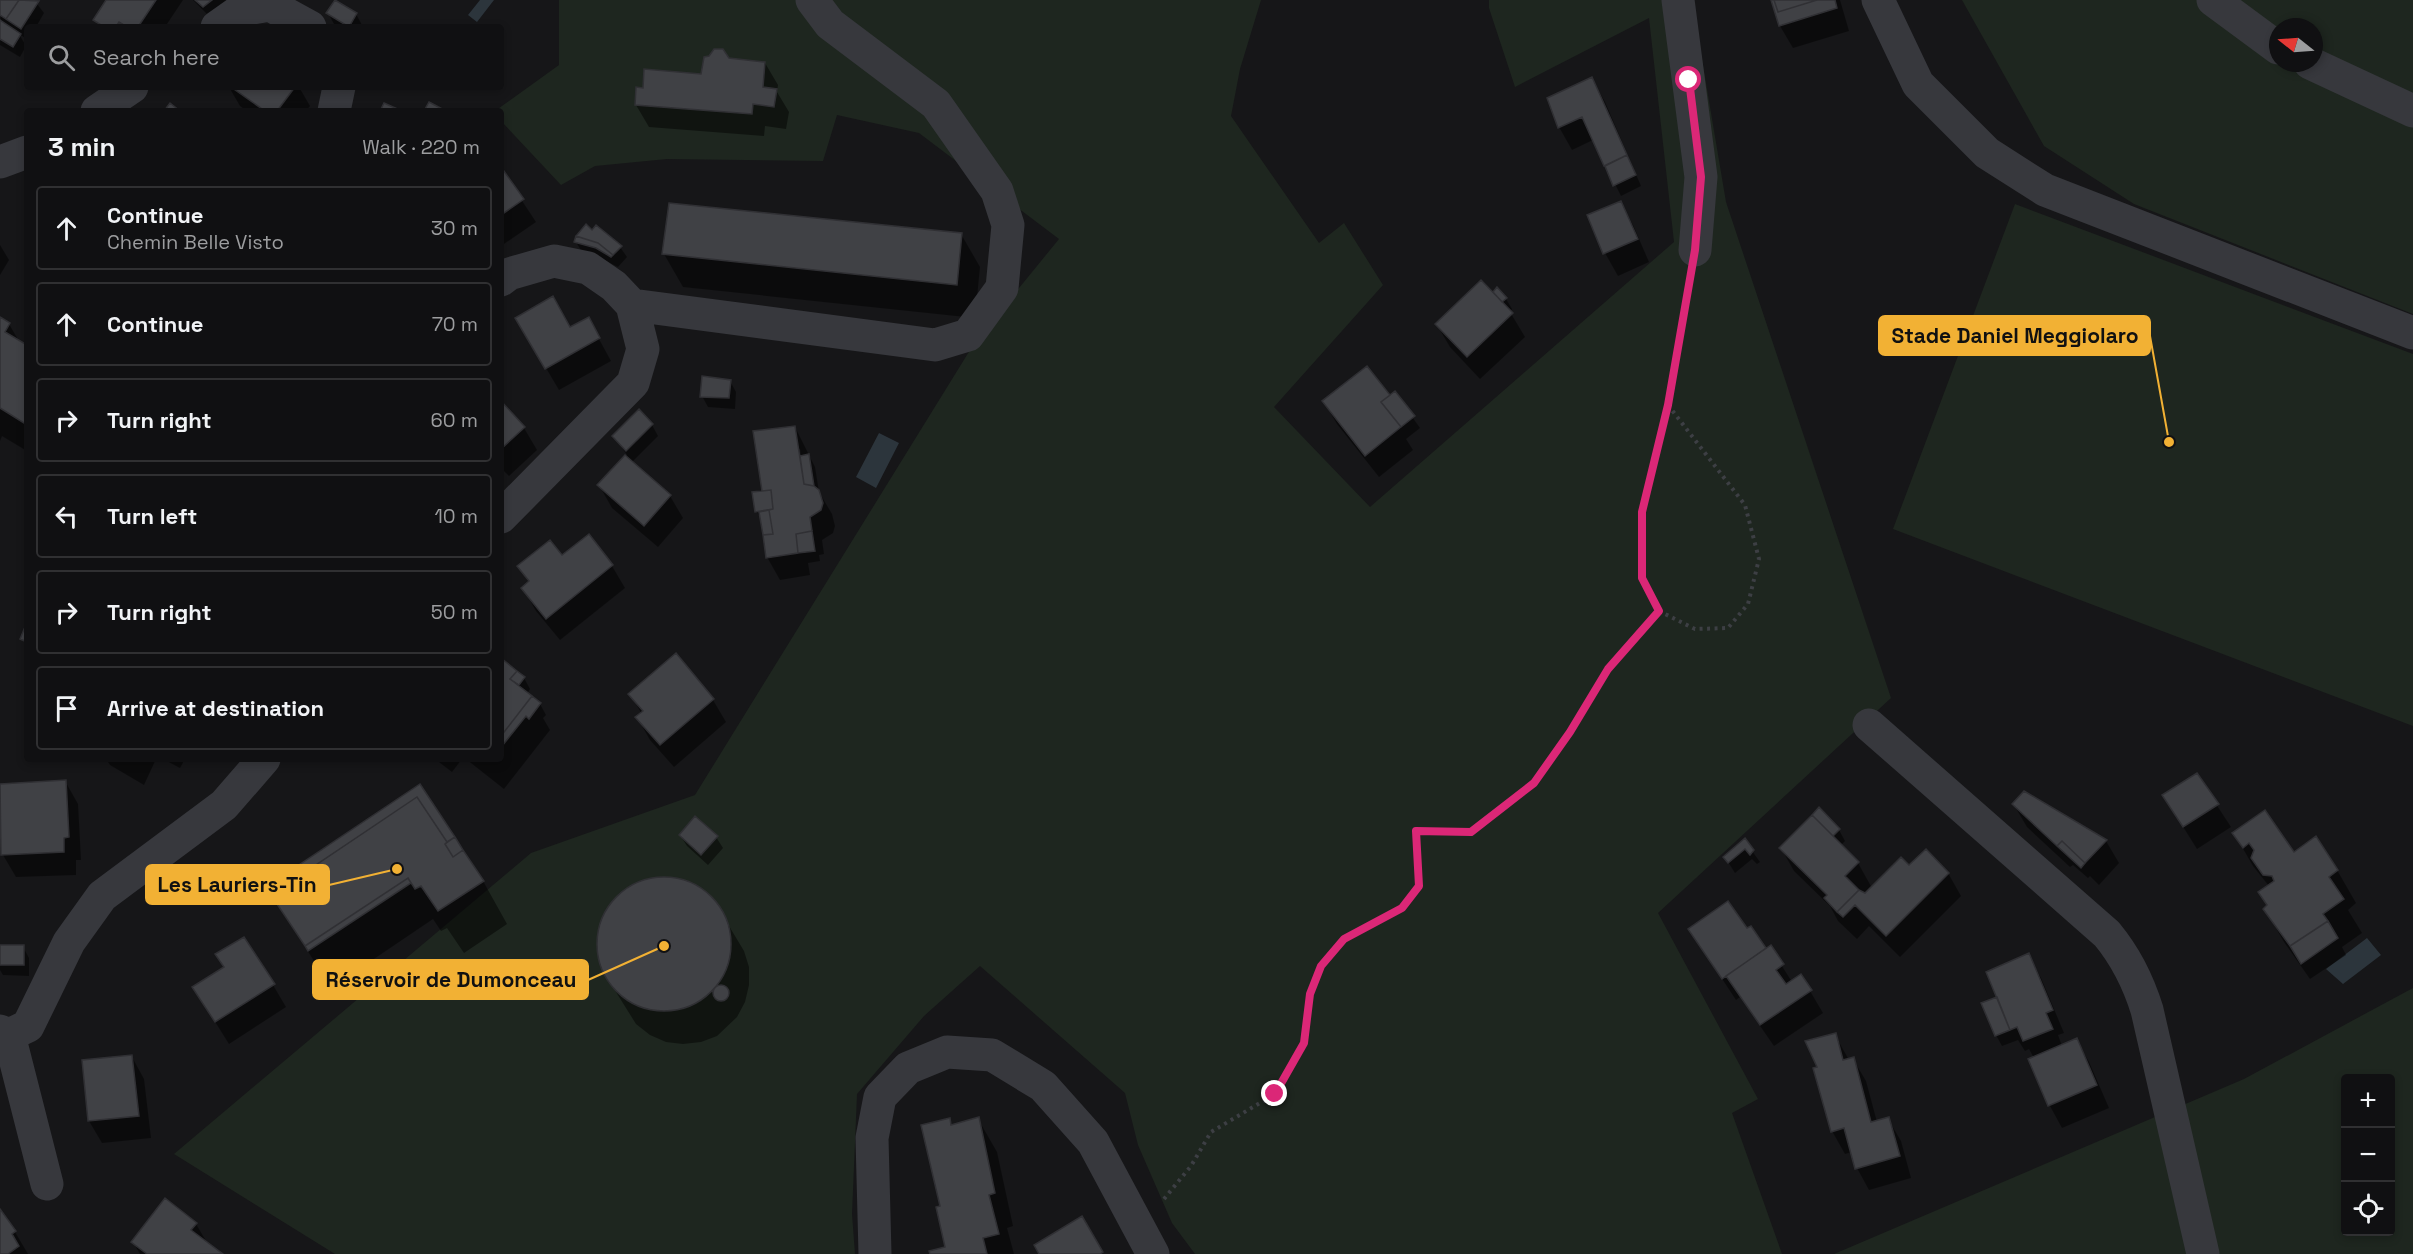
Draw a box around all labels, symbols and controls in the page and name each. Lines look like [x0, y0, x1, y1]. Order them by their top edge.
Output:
north arrow [2269, 18, 2323, 72]
search box [24, 24, 504, 90]
icon: search [45, 41, 78, 74]
text: Search here [93, 43, 220, 71]
route start [1675, 66, 1701, 92]
text: 3 min [48, 130, 116, 164]
text: Walk · 220 m [362, 134, 480, 160]
text: Continue [107, 201, 203, 229]
icon: ahead [50, 212, 83, 245]
text: 30 m [431, 215, 478, 241]
text: Chemin Belle Visto [107, 229, 284, 255]
icon: ahead [50, 308, 83, 341]
text: Continue [107, 310, 203, 338]
text: 70 m [432, 311, 478, 337]
callout: Stade Daniel Meggiolaro [1879, 316, 2150, 355]
text: Stade Daniel Meggiolaro [1891, 322, 2139, 349]
icon: right [50, 404, 83, 437]
text: Turn right [107, 406, 212, 434]
text: 60 m [431, 407, 478, 433]
icon: left [50, 500, 83, 533]
text: Turn left [107, 502, 197, 530]
text: 10 m [434, 503, 478, 529]
icon: right [50, 596, 83, 629]
text: Turn right [107, 598, 212, 626]
text: 50 m [431, 599, 478, 625]
icon: arrive [50, 692, 83, 725]
text: Arrive at destination [107, 694, 324, 722]
callout: Les Lauriers-Tin [146, 865, 329, 904]
text: Les Lauriers-Tin [157, 871, 317, 898]
callout: Réservoir de Dumonceau [313, 960, 588, 999]
text: Réservoir de Dumonceau [326, 966, 576, 993]
map controls [2341, 1074, 2395, 1236]
button: + [2341, 1074, 2395, 1128]
route end [1261, 1080, 1287, 1106]
button: − [2341, 1128, 2395, 1182]
button: locate [2341, 1182, 2395, 1236]

